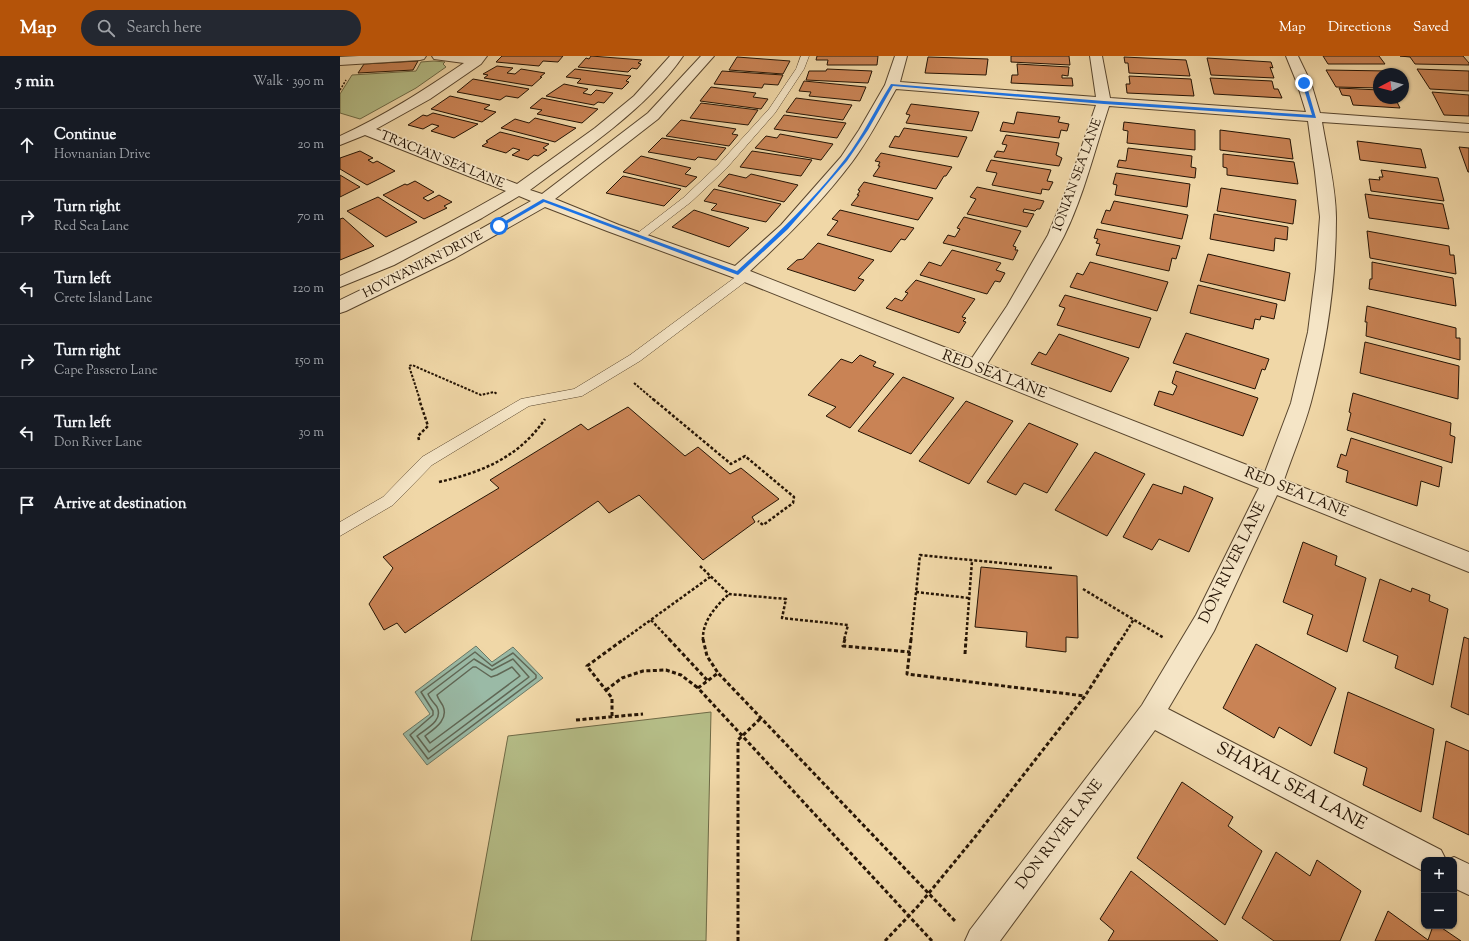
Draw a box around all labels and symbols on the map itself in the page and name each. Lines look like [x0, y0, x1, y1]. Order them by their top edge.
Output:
north arrow [1373, 68, 1409, 104]
route end [1295, 74, 1313, 92]
street label: IONIAN SEA LANE [1049, 116, 1107, 234]
street label: TRACIAN SEA LANE [377, 127, 507, 193]
route start [490, 217, 508, 235]
street label: HOVNANIAN DRIVE [360, 227, 486, 303]
street label: RED SEA LANE [939, 345, 1049, 405]
street label: RED SEA LANE [1241, 463, 1351, 523]
street label: DON RIVER LANE [1194, 499, 1272, 627]
street label: SHAYAL SEA LANE [1211, 736, 1371, 838]
street label: DON RIVER LANE [1012, 776, 1108, 894]

